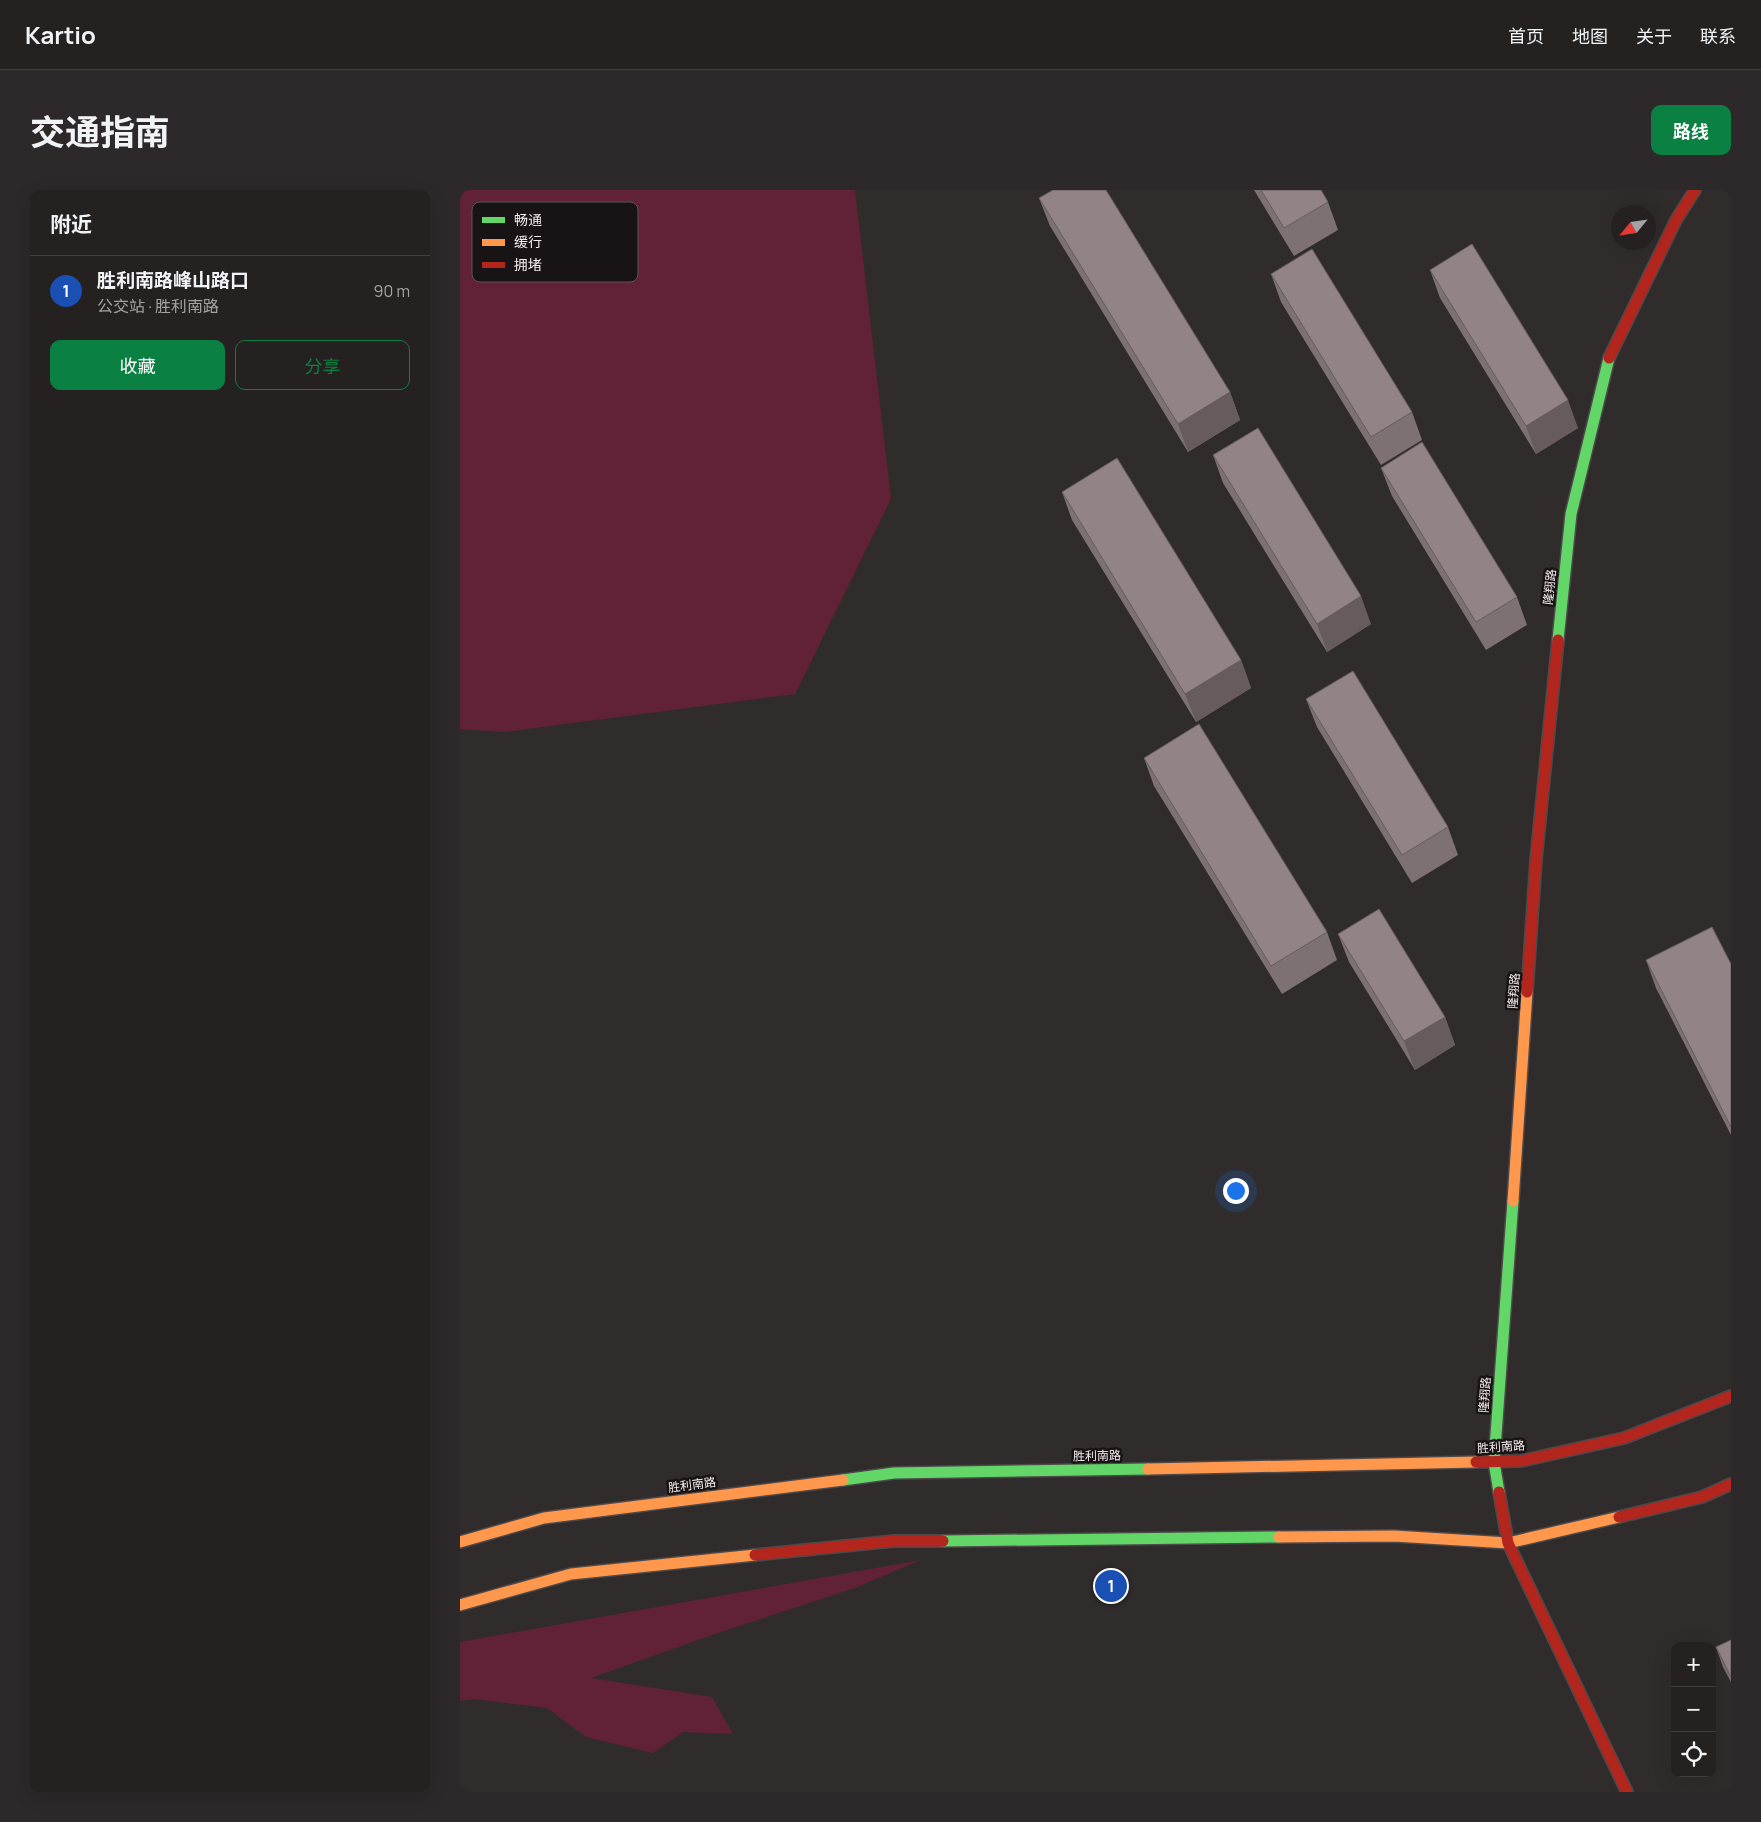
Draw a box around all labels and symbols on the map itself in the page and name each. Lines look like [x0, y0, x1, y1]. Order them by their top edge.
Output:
legend [472, 202, 638, 282]
north arrow [1611, 205, 1656, 250]
text: 畅通 [514, 210, 542, 229]
text: 缓行 [514, 232, 542, 251]
text: 拥堵 [514, 255, 542, 274]
street label: 隆翔路 [1539, 568, 1560, 606]
street label: 隆翔路 [1504, 972, 1523, 1010]
your location [1223, 1178, 1249, 1204]
street label: 隆翔路 [1475, 1376, 1494, 1414]
street label: 胜利南路 [1476, 1436, 1526, 1457]
street label: 胜利南路 [1073, 1447, 1121, 1464]
street label: 胜利南路 [667, 1473, 717, 1496]
pin: 1 [1095, 1567, 1127, 1605]

